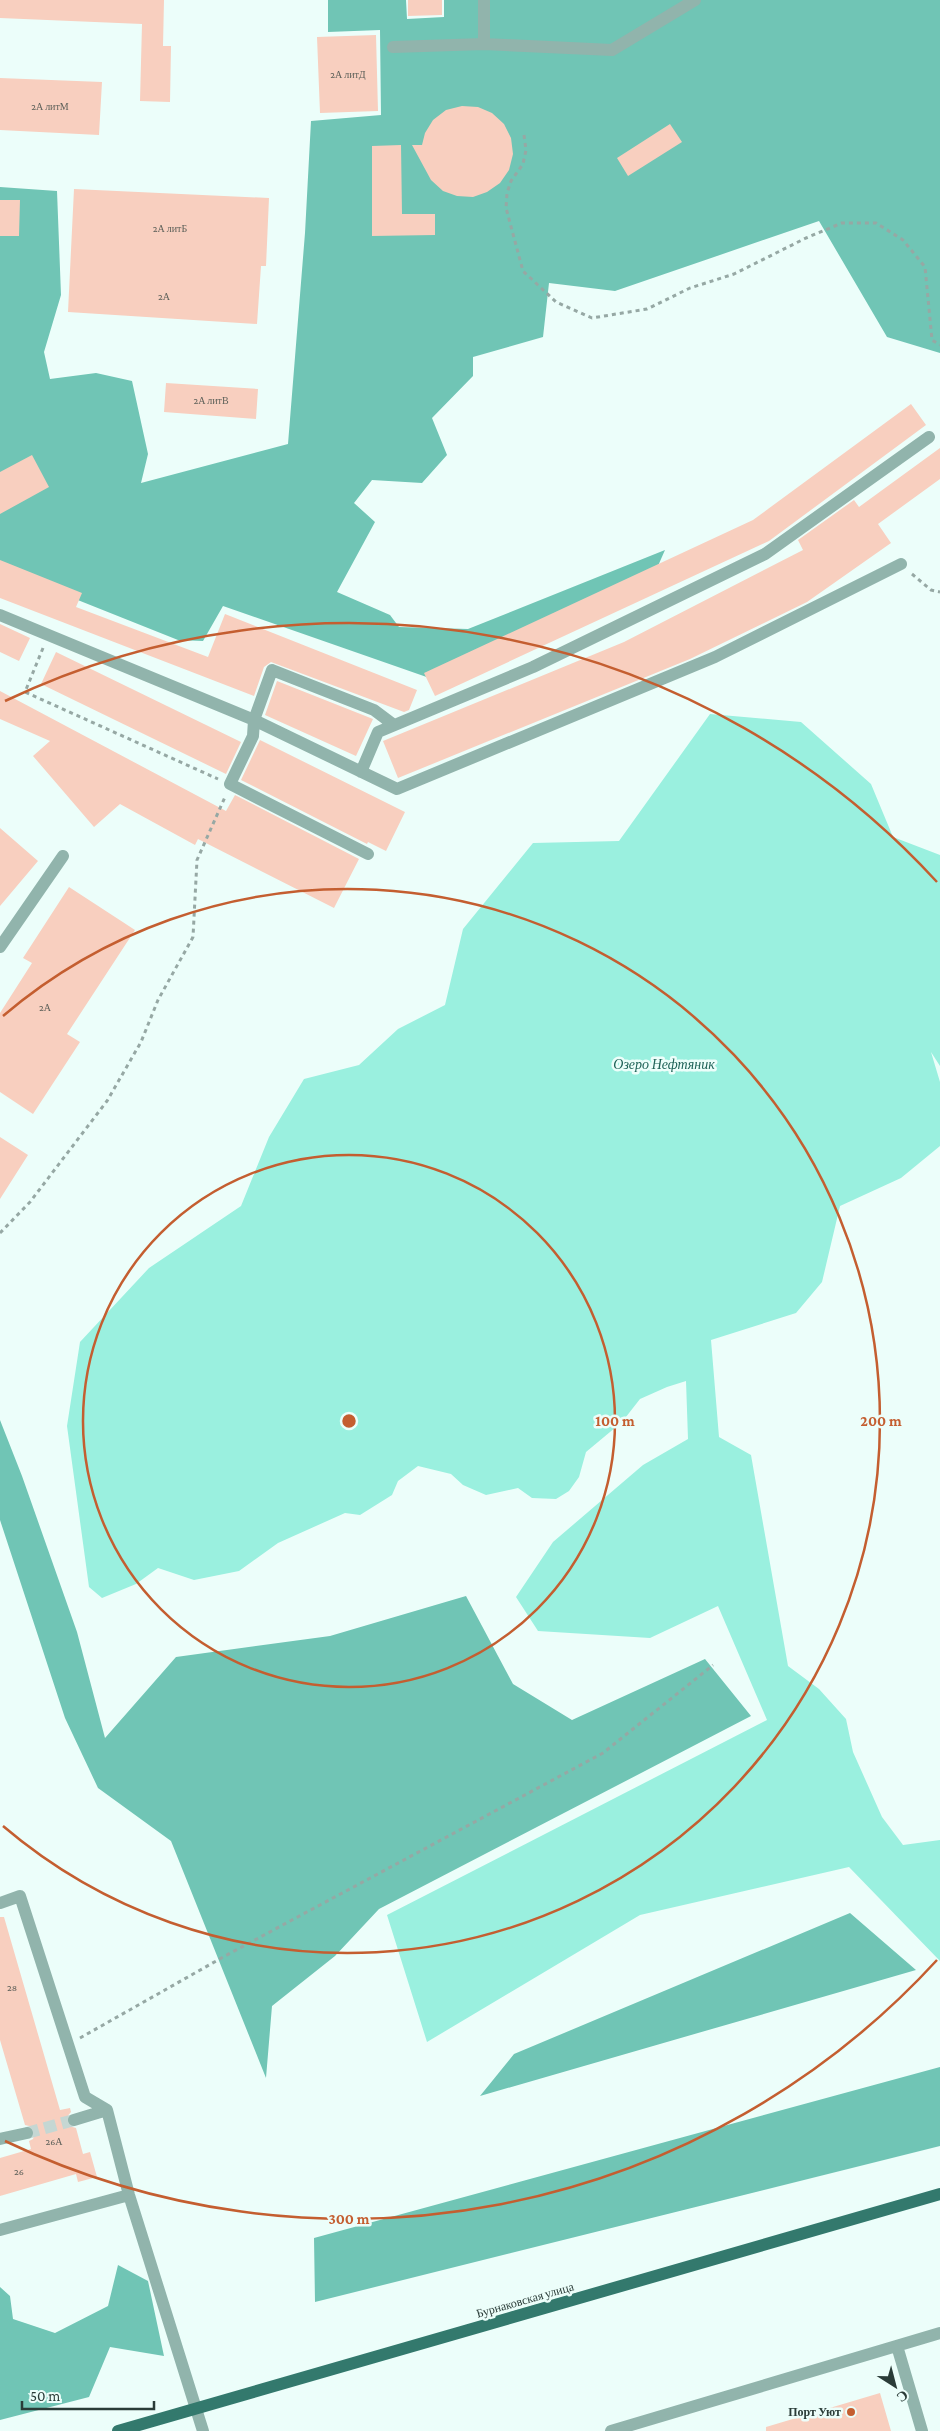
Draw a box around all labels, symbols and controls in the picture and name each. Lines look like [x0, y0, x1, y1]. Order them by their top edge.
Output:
house number: 2А литД [330, 69, 366, 80]
house number: 2А литМ [31, 101, 69, 112]
house number: 2А литБ [153, 223, 187, 234]
house number: 2А [158, 291, 171, 302]
house number: 2А литВ [193, 395, 229, 406]
house number: 2А [39, 1002, 52, 1013]
water label: Озеро Нефтяник [613, 1056, 715, 1072]
centre of rings [340, 1412, 358, 1430]
text: 100 m [595, 1413, 635, 1429]
text: 200 m [860, 1413, 902, 1429]
house number: 28 [7, 1982, 17, 1993]
house number: 26А [45, 2136, 63, 2147]
house number: 26 [14, 2166, 24, 2177]
text: 300 m [328, 2211, 370, 2227]
street label: Бурнаковская улица [475, 2279, 576, 2321]
north arrow [870, 2361, 920, 2411]
scale bar [22, 2378, 155, 2410]
text: С [894, 2387, 911, 2406]
text: 50 m [30, 2388, 60, 2404]
place label: Порт Уют [788, 2405, 841, 2419]
marker: Порт Уют [845, 2406, 857, 2418]

